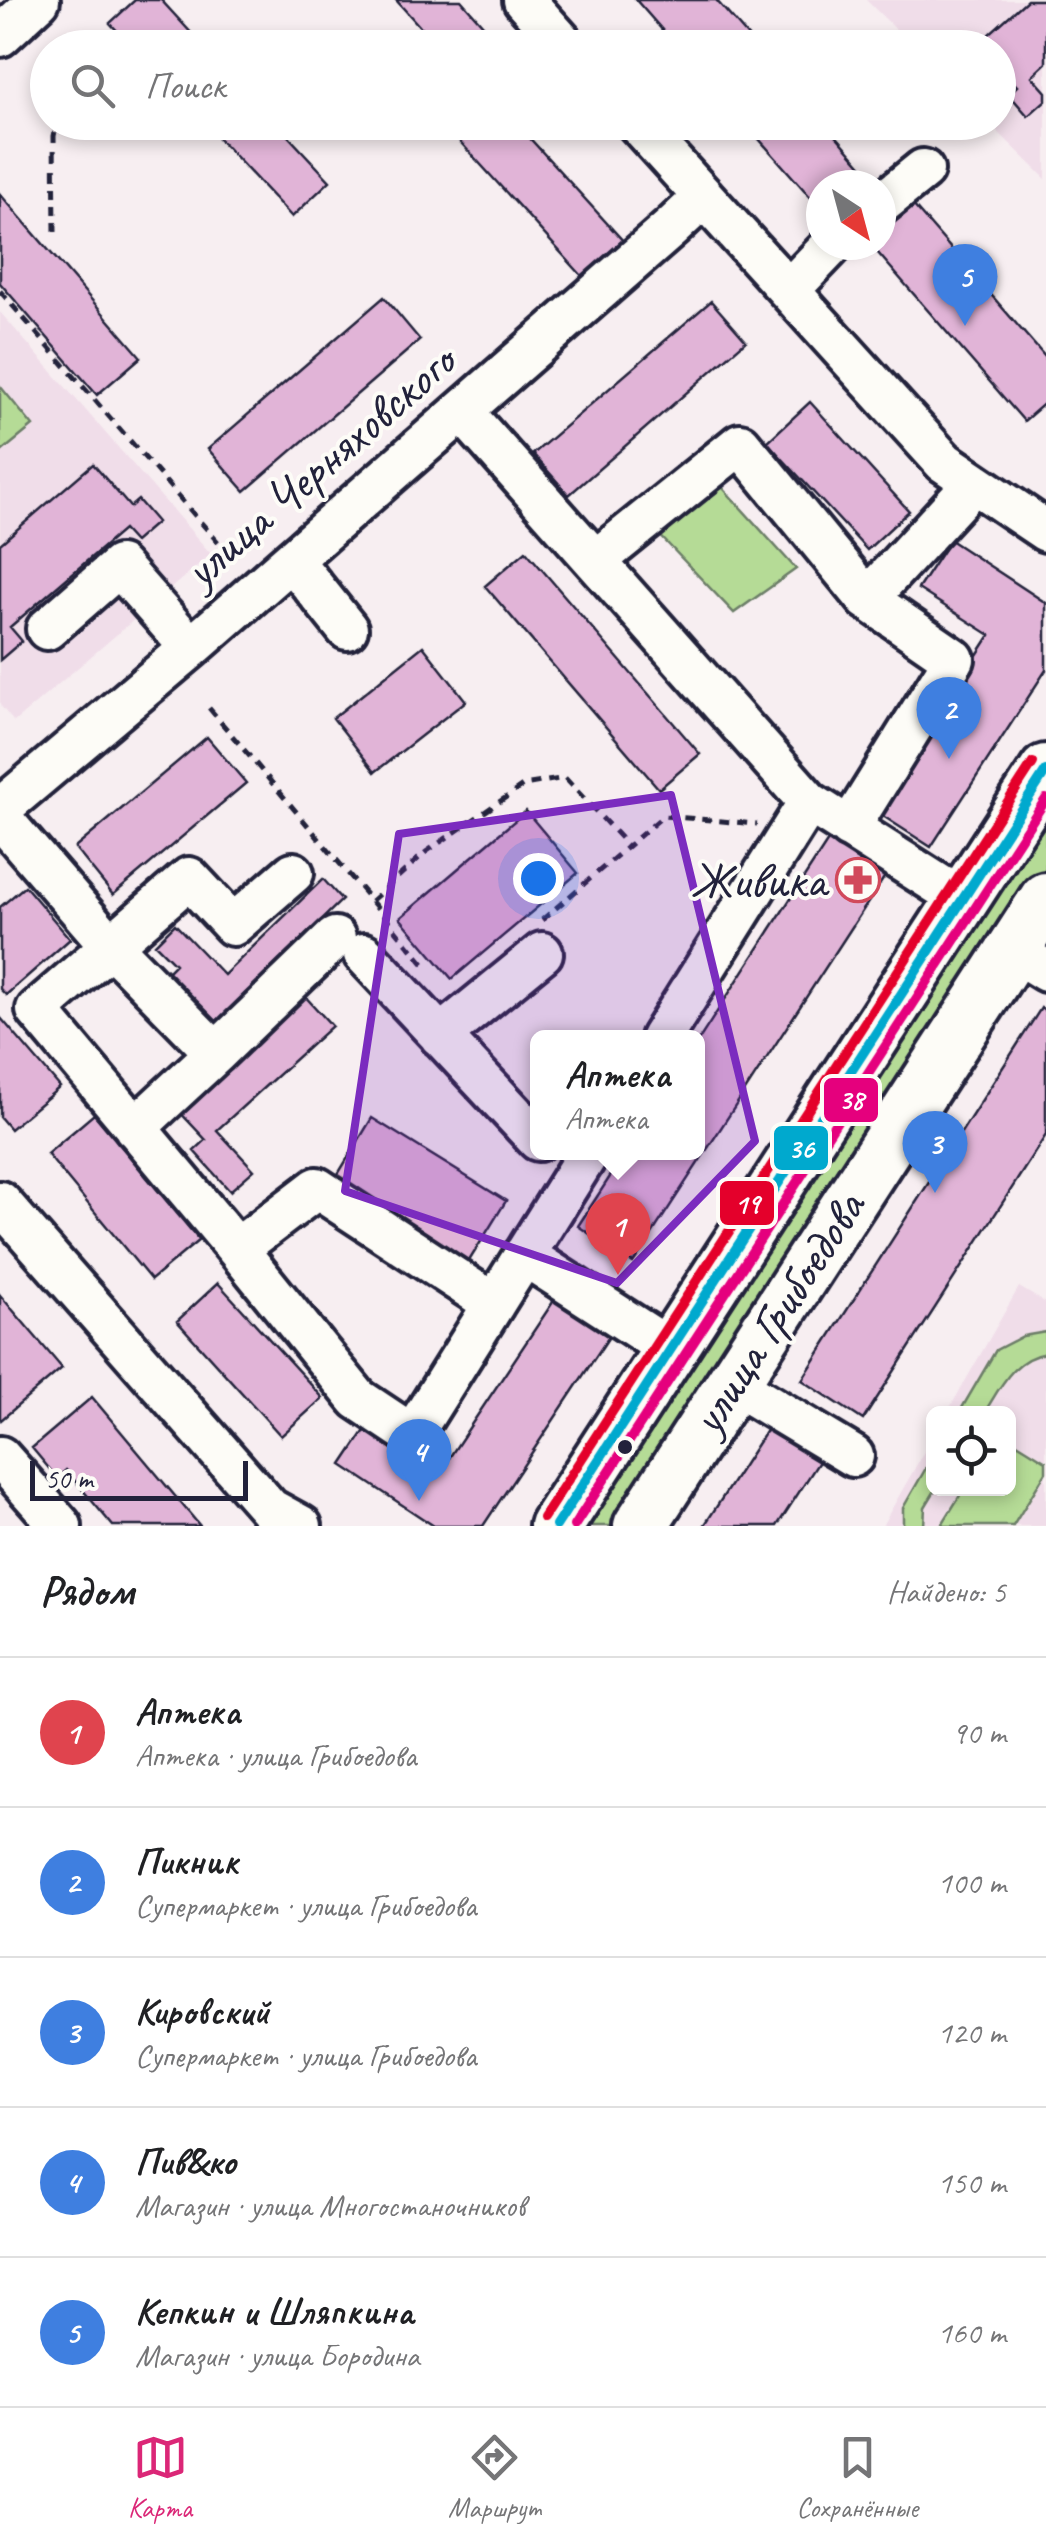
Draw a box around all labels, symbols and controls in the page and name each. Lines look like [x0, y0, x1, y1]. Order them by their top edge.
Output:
search box [30, 30, 1016, 140]
icon: search [65, 58, 120, 113]
text: Поиск [145, 62, 225, 109]
north arrow [806, 170, 896, 260]
pin: 5 [932, 244, 998, 326]
street label: улица Черняховского [168, 327, 472, 603]
pin: 2 [916, 676, 982, 759]
place label: Живика [690, 849, 830, 912]
your location [513, 853, 564, 904]
pharmacy icon: Живика [835, 857, 881, 903]
popup [530, 1030, 705, 1160]
text: Аптека [565, 1051, 670, 1098]
line badge: 38 [822, 1076, 880, 1124]
text: 38 [838, 1082, 867, 1117]
text: Аптека [565, 1098, 648, 1139]
pin: 3 [902, 1110, 968, 1193]
line badge: 36 [772, 1124, 830, 1172]
text: 36 [788, 1131, 816, 1166]
street label: улица Грибоедова [674, 1177, 880, 1449]
line badge: 19 [718, 1179, 776, 1227]
text: 19 [735, 1186, 763, 1221]
pin: 1 [586, 1192, 650, 1275]
map controls [926, 1406, 1016, 1496]
button: locate [926, 1406, 1016, 1496]
pin: 4 [386, 1418, 452, 1501]
unlabelled marker [615, 1437, 635, 1457]
scale bar [30, 1456, 248, 1500]
text: 50 m [45, 1461, 93, 1496]
text: Рядом [40, 1565, 134, 1618]
text: Найдено: 5 [887, 1571, 1006, 1612]
text: Аптека [135, 1688, 240, 1735]
text: 1 [65, 1712, 80, 1753]
text: 90 m [952, 1712, 1006, 1753]
text: Аптека · улица Грибоедова [135, 1735, 416, 1776]
text: Пикник [135, 1838, 238, 1885]
text: 2 [65, 1862, 80, 1903]
text: 100 m [937, 1862, 1006, 1903]
text: Супермаркет · улица Грибоедова [135, 1885, 476, 1926]
text: Кировский [135, 1988, 269, 2035]
text: 3 [65, 2012, 80, 2053]
text: 120 m [937, 2012, 1006, 2053]
text: Супермаркет · улица Грибоедова [135, 2035, 476, 2076]
text: Пив&ко [135, 2138, 236, 2185]
text: 4 [65, 2162, 80, 2203]
text: 150 m [937, 2162, 1006, 2203]
text: Магазин · улица Многостаночников [135, 2185, 525, 2226]
text: Кепкин и Шляпкина [135, 2288, 413, 2335]
text: 5 [66, 2312, 79, 2353]
text: 160 m [937, 2312, 1006, 2353]
text: Магазин · улица Бородина [135, 2335, 419, 2376]
tab: Карта [128, 2430, 192, 2525]
tab: Маршрут [448, 2430, 540, 2525]
tab: Сохранённые [796, 2430, 918, 2525]

